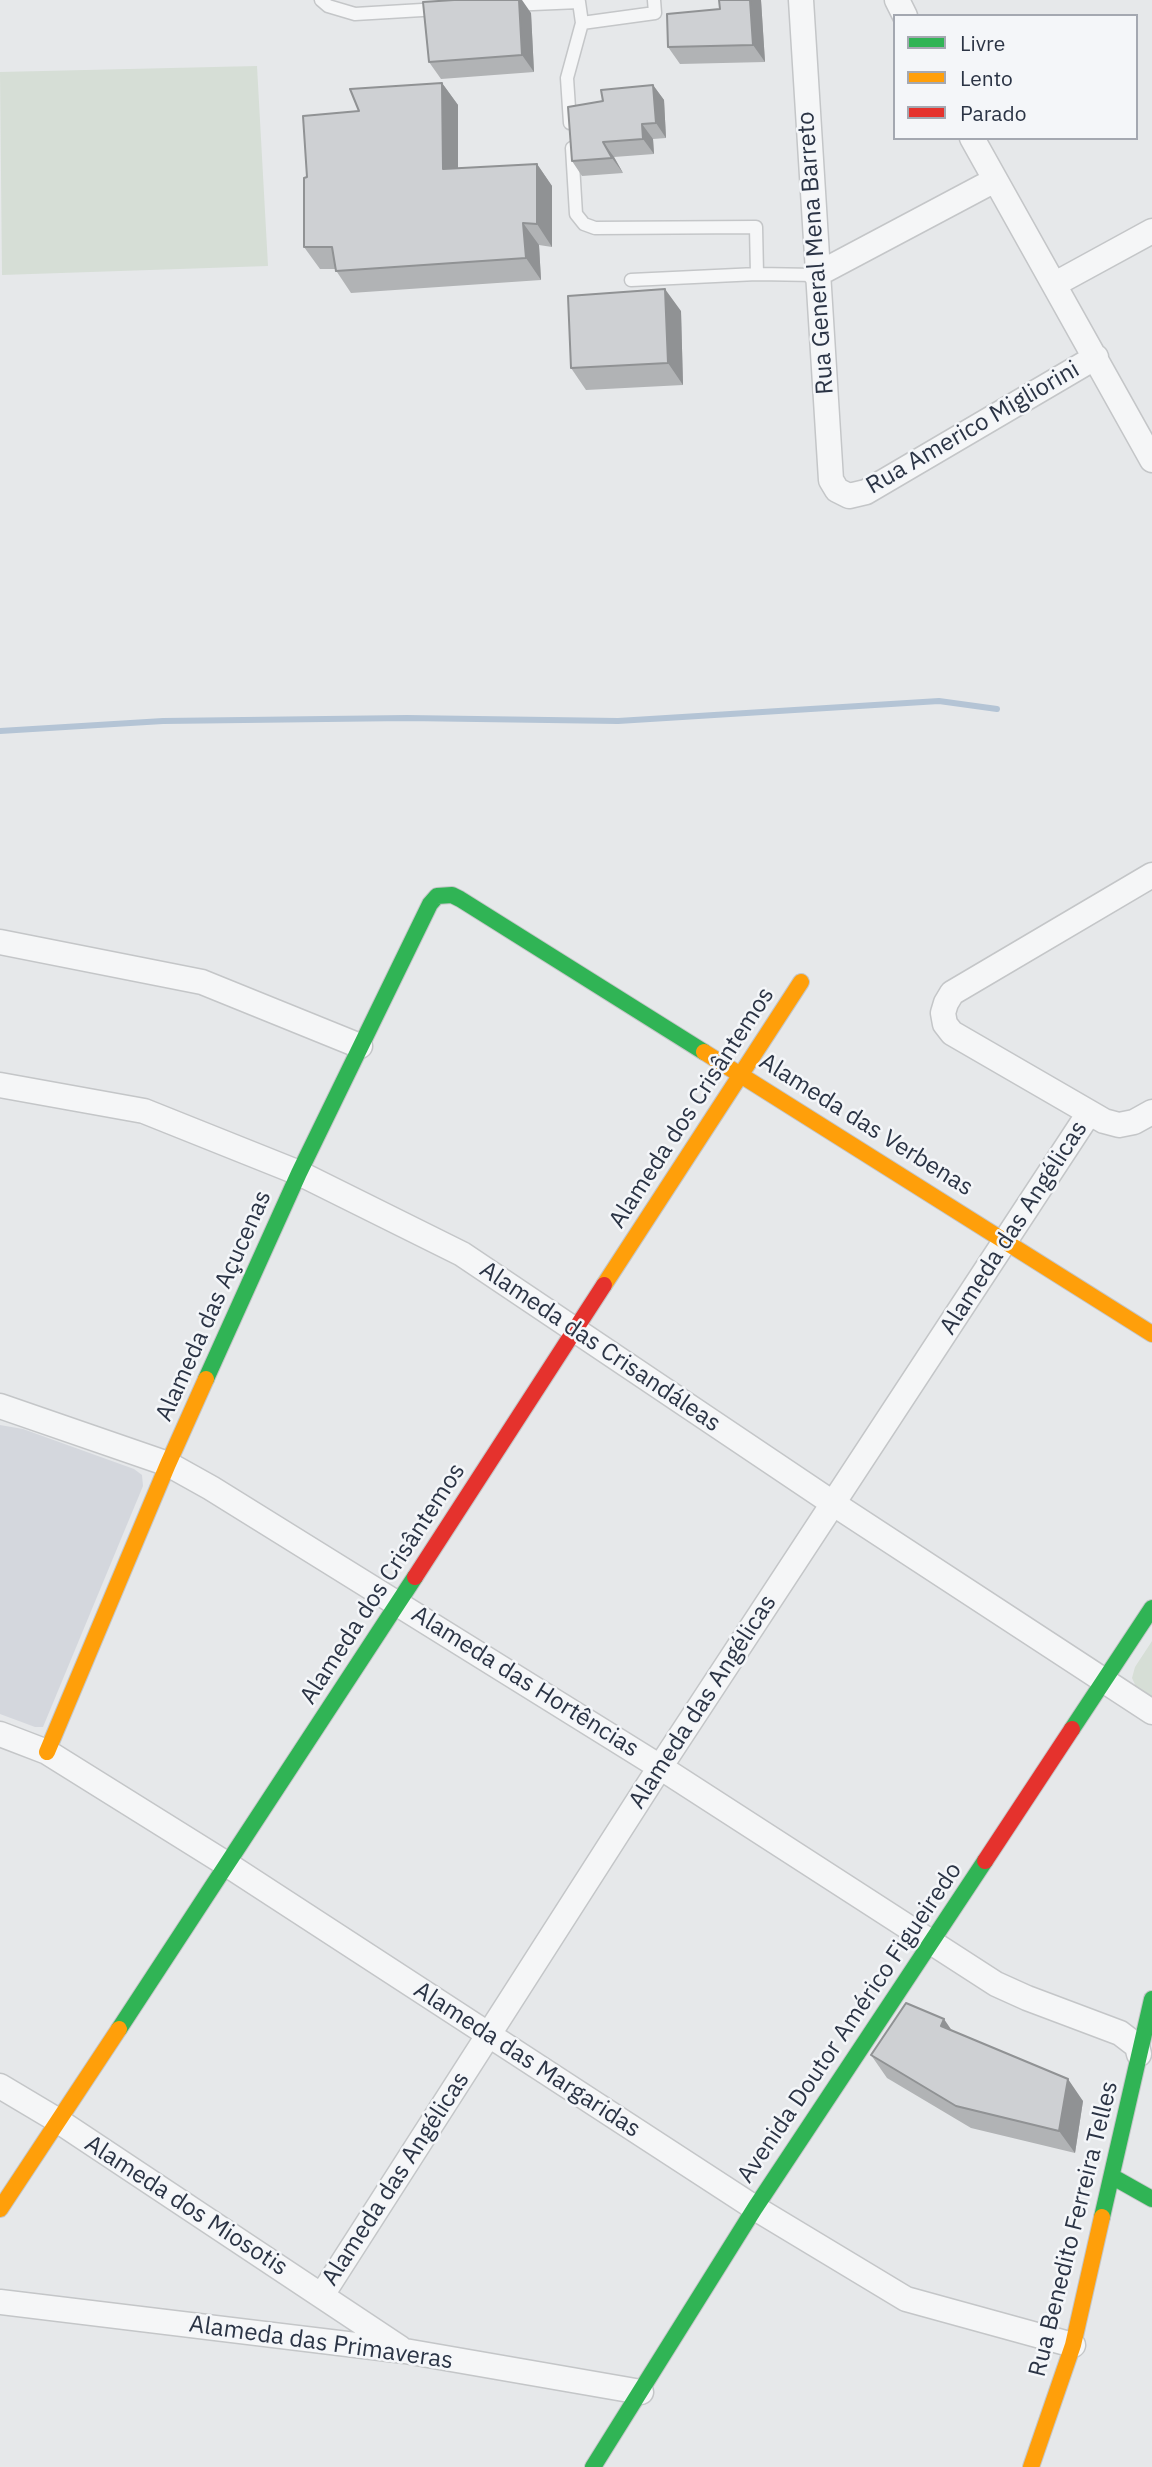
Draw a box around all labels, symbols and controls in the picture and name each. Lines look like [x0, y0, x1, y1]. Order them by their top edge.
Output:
legend [893, 14, 1138, 140]
text: Livre [960, 29, 1005, 57]
text: Lento [960, 64, 1013, 92]
text: Parado [960, 99, 1027, 127]
street label: Rua General Mena Barreto [792, 111, 840, 395]
street label: Rua Americo Migliorini [861, 355, 1085, 501]
street label: Alameda dos Crisântemos [603, 982, 781, 1234]
street label: Alameda das Verbenas [754, 1047, 978, 1203]
street label: Alameda das Angélicas [934, 1116, 1094, 1340]
street label: Alameda das Açucenas [150, 1186, 278, 1426]
street label: Alameda das Crisandáleas [474, 1256, 726, 1438]
street label: Alameda dos Crisântemos [294, 1458, 472, 1710]
street label: Alameda das Angélicas [623, 1590, 783, 1814]
street label: Alameda das Hortências [406, 1600, 644, 1764]
street label: Avenida Doutor Américo Figueiredo [732, 1857, 968, 2189]
street label: Alameda das Margaridas [408, 1976, 646, 2144]
street label: Alameda das Angélicas [316, 2067, 476, 2291]
street label: Rua Benedito Ferreira Telles [1023, 2078, 1125, 2380]
street label: Alameda dos Miosotis [79, 2130, 293, 2282]
street label: Alameda das Primaveras [187, 2310, 455, 2376]

